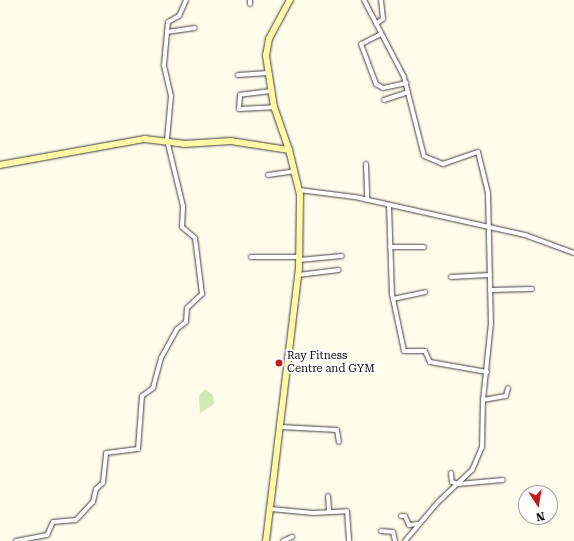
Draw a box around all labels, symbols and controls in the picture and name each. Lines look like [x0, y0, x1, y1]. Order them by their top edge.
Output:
place label: Ray Fitness Centre and GYM [287, 350, 375, 376]
marker: Ray Fitness Centre and GYM [274, 358, 284, 368]
north arrow [518, 485, 558, 525]
text: N [535, 509, 546, 523]

